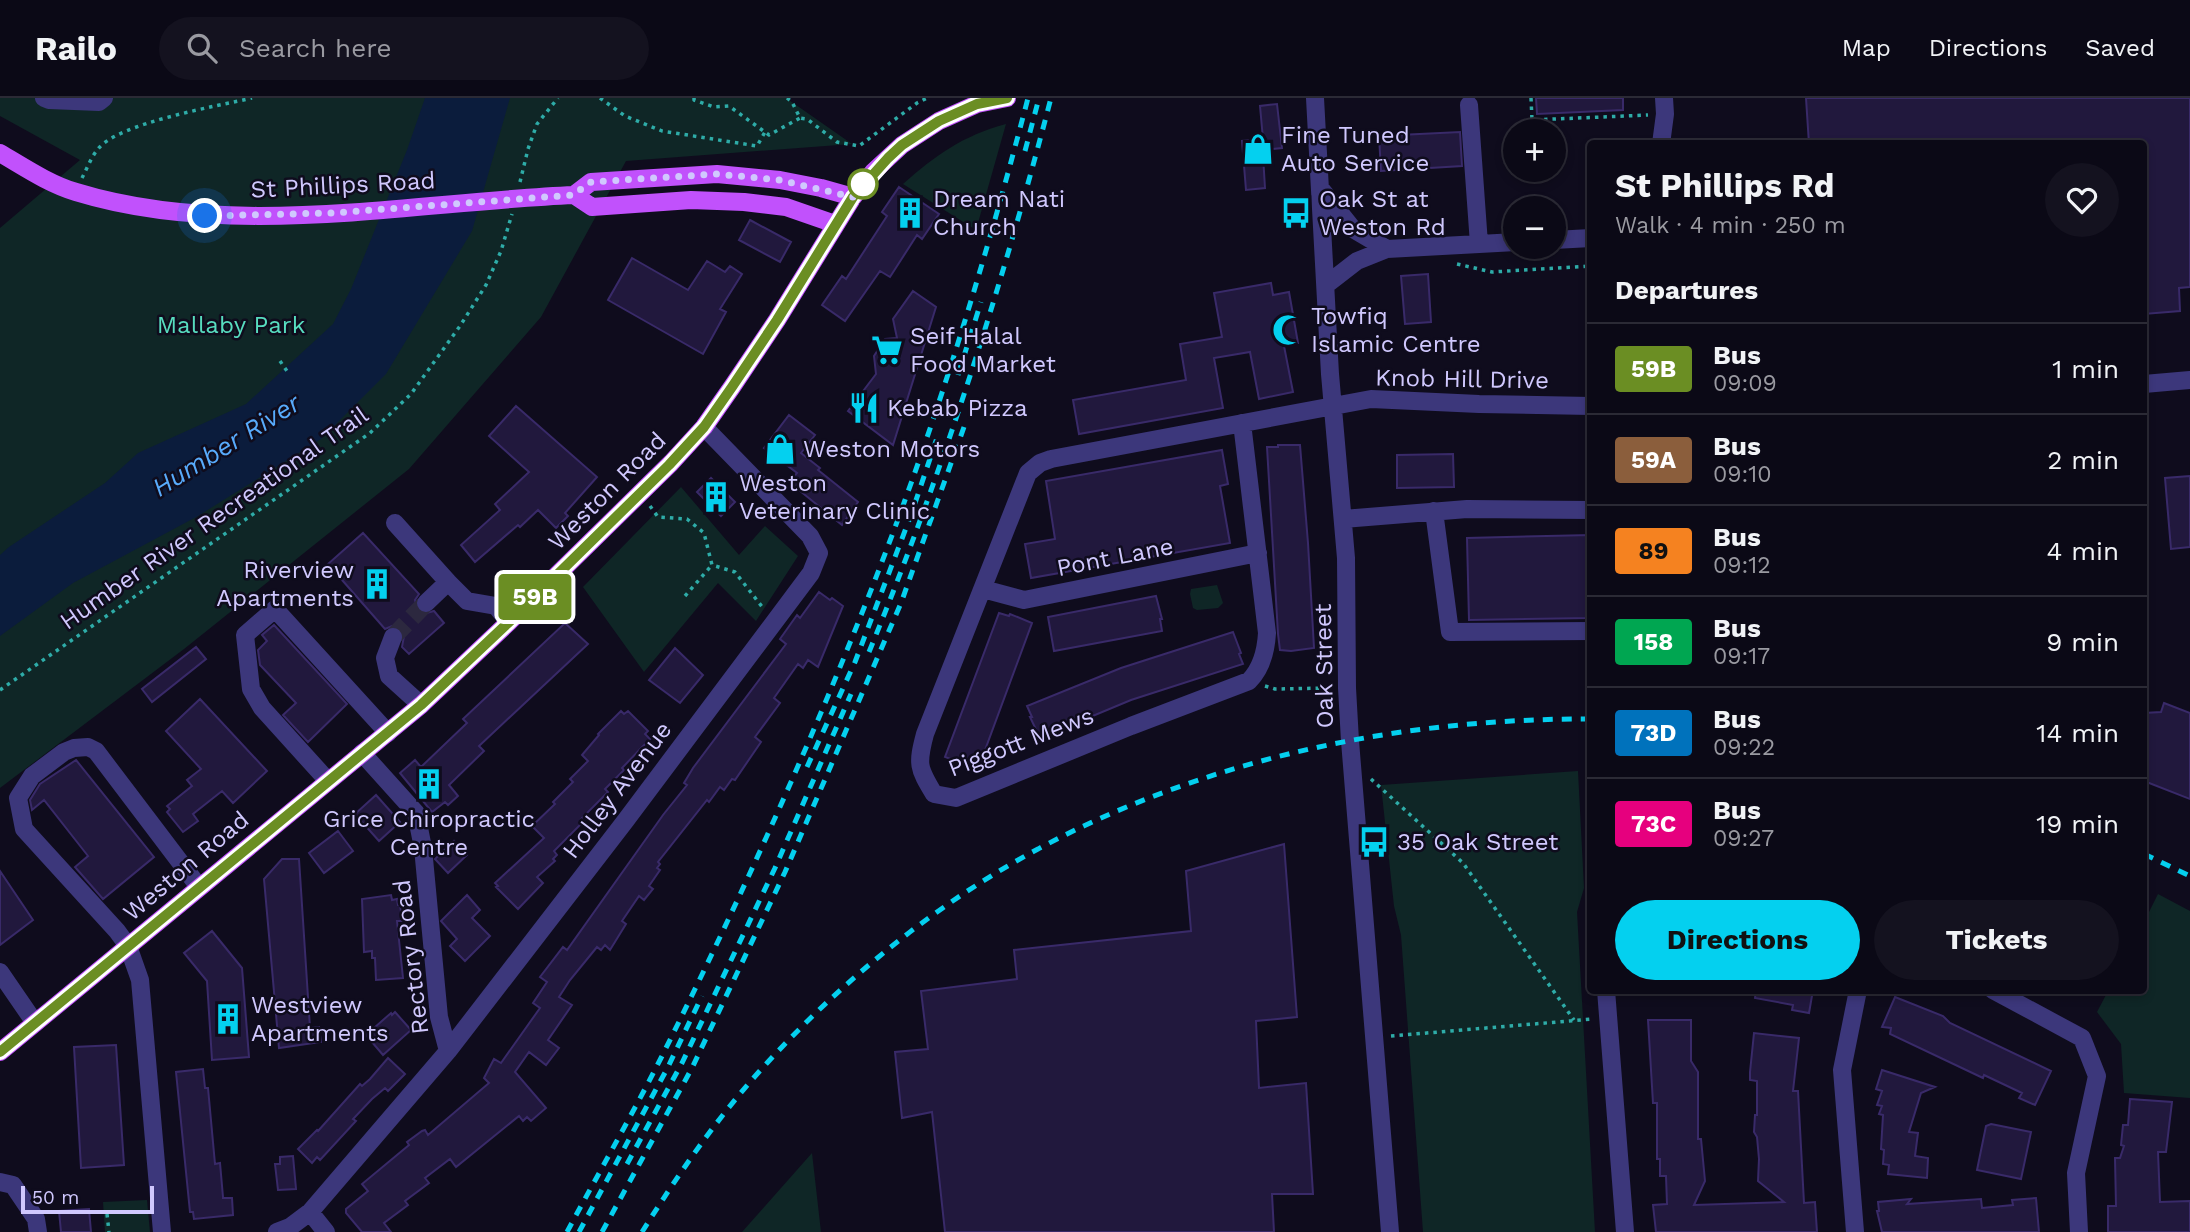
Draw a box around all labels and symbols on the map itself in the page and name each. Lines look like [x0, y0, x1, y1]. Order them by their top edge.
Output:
place label: Fine Tuned Auto Service [1281, 121, 1429, 177]
shop icon: Fine Tuned Auto Service [1241, 132, 1275, 166]
street label: St Phillips Road [250, 166, 436, 204]
unlabelled marker [848, 169, 878, 199]
place label: Dream Nati Church [933, 185, 1065, 241]
place label: Oak St at Weston Rd [1319, 185, 1446, 241]
building icon: Dream Nati Church [893, 196, 927, 230]
bus stop icon: Oak St at Weston Rd [1279, 196, 1313, 230]
your location [187, 198, 222, 233]
place label: Towfiq Islamic Centre [1311, 302, 1481, 358]
park label: Mallaby Park [157, 311, 306, 339]
mosque icon: Towfiq Islamic Centre [1271, 313, 1305, 347]
place label: Seif Halal Food Market [910, 322, 1056, 378]
supermarket icon: Seif Halal Food Market [870, 333, 904, 367]
street label: Knob Hill Drive [1375, 363, 1549, 395]
water label: Humber River [146, 387, 306, 502]
restaurant icon: Kebab Pizza [847, 391, 881, 425]
place label: Kebab Pizza [887, 394, 1028, 422]
street label: Humber River Recreational Trail [55, 400, 374, 635]
street label: Weston Road [542, 426, 672, 556]
shop icon: Weston Motors [763, 432, 797, 466]
place label: Weston Motors [803, 435, 980, 463]
place label: Weston Veterinary Clinic [739, 469, 930, 525]
building icon: Weston Veterinary Clinic [699, 480, 733, 514]
street label: Pont Lane [1054, 532, 1176, 582]
place label: Riverview Apartments [216, 556, 354, 612]
building icon: Riverview Apartments [360, 567, 394, 601]
line badge: 59B [495, 574, 575, 620]
street label: Oak Street [1309, 603, 1339, 729]
street label: Piggott Mews [944, 701, 1098, 783]
street label: Holley Avenue [557, 716, 677, 864]
building icon: Grice Chiropractic Centre [412, 767, 446, 801]
place label: Grice Chiropractic Centre [323, 805, 535, 861]
street label: Weston Road [118, 806, 254, 926]
bus stop icon: 35 Oak Street [1357, 825, 1391, 859]
place label: 35 Oak Street [1397, 828, 1558, 856]
street label: Rectory Road [388, 878, 434, 1036]
place label: Westview Apartments [251, 991, 389, 1047]
building icon: Westview Apartments [211, 1002, 245, 1036]
scale bar [21, 1183, 154, 1215]

